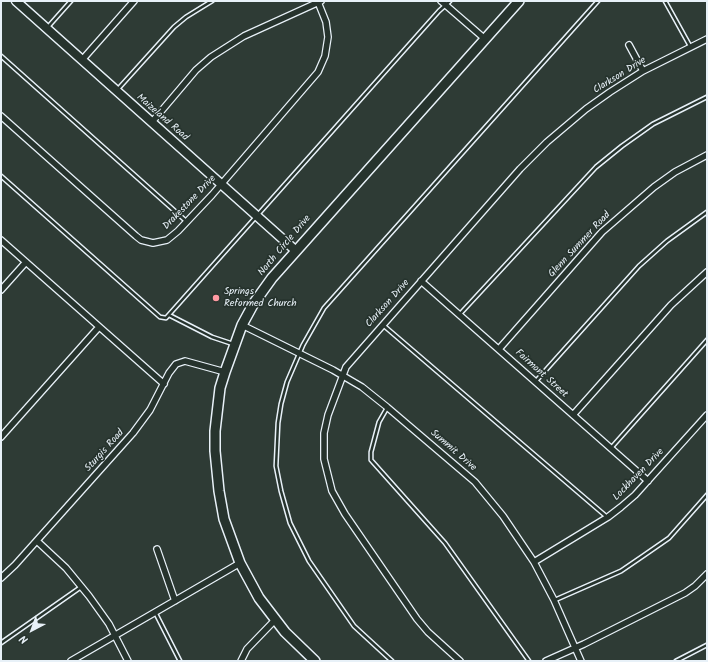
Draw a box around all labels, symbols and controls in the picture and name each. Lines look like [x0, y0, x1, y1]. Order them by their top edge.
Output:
street label: Clarkson Drive [591, 55, 649, 97]
street label: Maizeland Road [133, 92, 191, 144]
street label: Drakestone Drive [161, 173, 219, 233]
street label: Glenn Summer Road [546, 210, 614, 280]
street label: North Circle Drive [256, 213, 314, 279]
street label: Clarkson Drive [363, 278, 413, 330]
place label: Springs Reformed Church [224, 286, 297, 310]
marker: Springs Reformed Church [211, 293, 221, 303]
street label: Fairmont Street [512, 347, 570, 401]
street label: Sturgis Road [83, 427, 127, 475]
street label: Summit Drive [427, 428, 479, 474]
street label: Lockhaven Drive [611, 446, 667, 504]
north arrow [12, 610, 52, 650]
text: N [16, 630, 33, 648]

